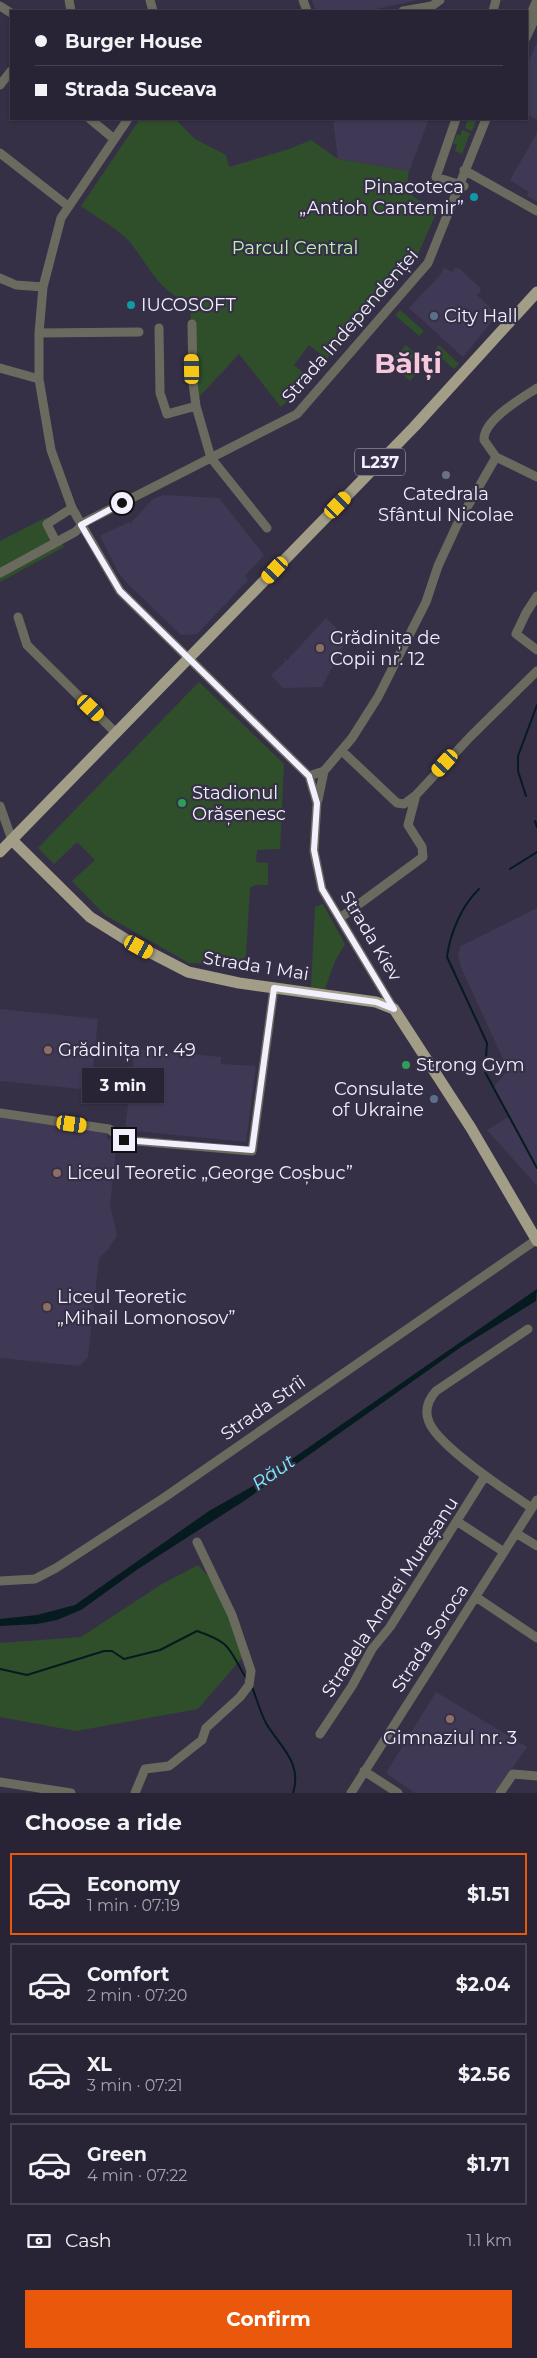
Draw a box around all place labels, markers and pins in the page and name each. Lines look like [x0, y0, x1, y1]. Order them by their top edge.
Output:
place label: Pinacoteca „Antioh Cantemir” [299, 176, 464, 219]
marker: Pinacoteca „Antioh Cantemir” [468, 191, 480, 203]
place label: IUCOSOFT [141, 294, 237, 316]
marker: IUCOSOFT [125, 299, 137, 311]
place label: City Hall [444, 305, 518, 327]
marker: City Hall [428, 310, 440, 322]
marker: Catedrala Sfântul Nicolae [440, 469, 452, 481]
place label: Catedrala Sfântul Nicolae [378, 483, 514, 526]
place label: Grădinița de Copii nr. 12 [330, 627, 440, 670]
marker: Grădinița de Copii nr. 12 [314, 642, 326, 654]
place label: Stadionul Orășenesc [192, 782, 286, 826]
marker: Stadionul Orășenesc [176, 797, 188, 809]
place label: Grădinița nr. 49 [58, 1039, 196, 1062]
marker: Grădinița nr. 49 [42, 1044, 54, 1056]
place label: Strong Gym [416, 1054, 525, 1076]
marker: Strong Gym [400, 1059, 412, 1071]
place label: Consulate of Ukraine [332, 1078, 424, 1121]
marker: Consulate of Ukraine [428, 1093, 440, 1105]
place label: Liceul Teoretic „George Coșbuc” [67, 1162, 353, 1185]
marker: Liceul Teoretic „George Coșbuc” [51, 1167, 63, 1179]
place label: Liceul Teoretic „Mihail Lomonosov” [57, 1286, 235, 1329]
marker: Liceul Teoretic „Mihail Lomonosov” [41, 1301, 53, 1313]
marker: Gimnaziul nr. 3 [444, 1713, 456, 1725]
place label: Gimnaziul nr. 3 [383, 1727, 517, 1749]

